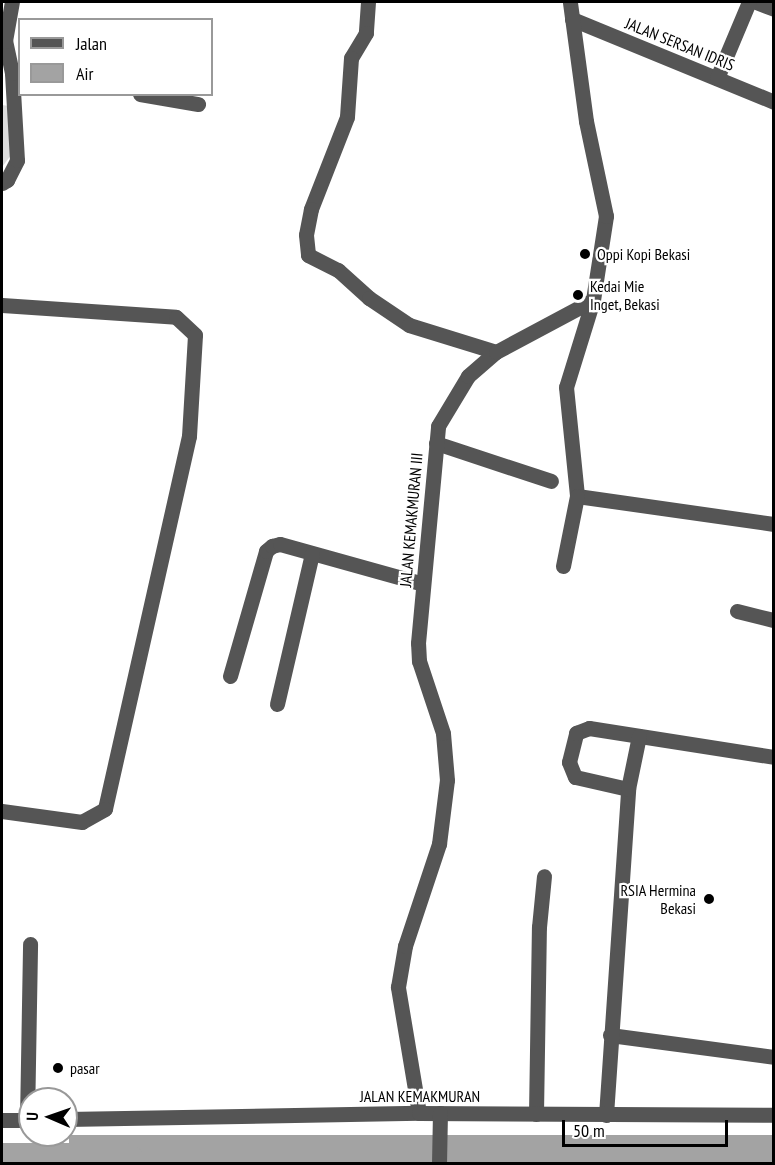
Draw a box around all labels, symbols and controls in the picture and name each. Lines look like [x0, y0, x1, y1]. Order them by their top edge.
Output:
street label: JALAN SERSAN IDRIS [623, 13, 737, 75]
legend [18, 18, 213, 96]
text: Jalan [76, 32, 107, 55]
text: Air [76, 62, 93, 85]
place label: Oppi Kopi Bekasi [597, 244, 690, 264]
marker: Oppi Kopi Bekasi [578, 247, 592, 261]
place label: Kedai Mie Inget, Bekasi [590, 276, 661, 314]
marker: Kedai Mie Inget, Bekasi [571, 288, 585, 302]
street label: JALAN KEMAKMURAN III [396, 452, 426, 588]
place label: RSIA Hermina Bekasi [620, 880, 696, 918]
marker: RSIA Hermina Bekasi [700, 890, 718, 908]
place label: pasar [70, 1058, 100, 1078]
marker: pasar [51, 1061, 65, 1075]
street label: JALAN KEMAKMURAN [360, 1086, 480, 1106]
north arrow [18, 1087, 78, 1147]
scale bar [565, 1108, 732, 1146]
text: U [22, 1112, 42, 1121]
text: 50 m [573, 1119, 605, 1142]

